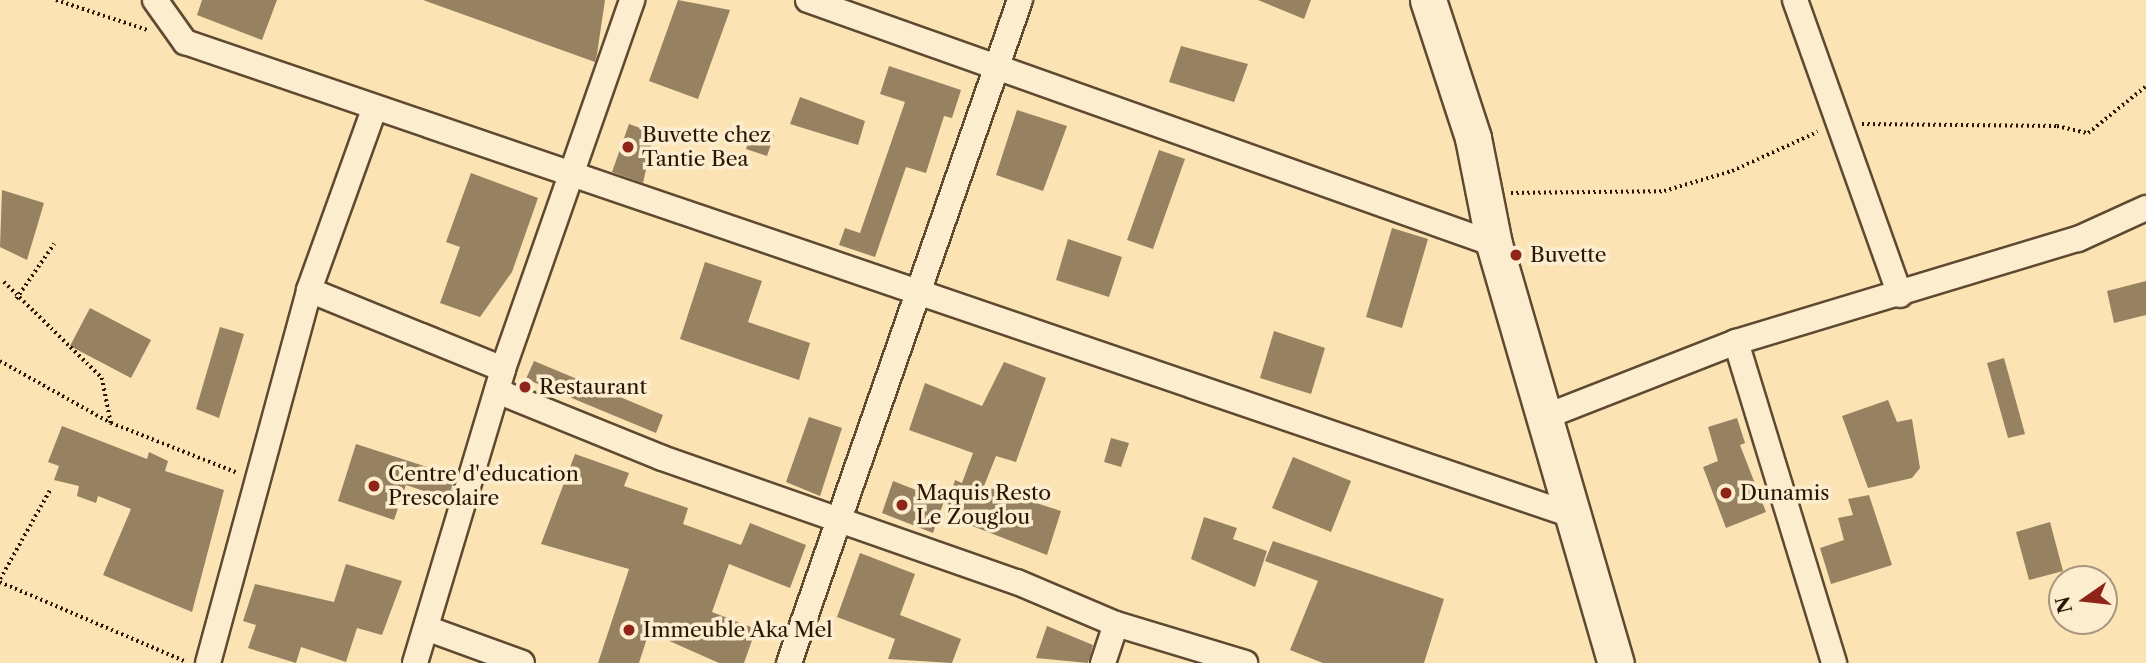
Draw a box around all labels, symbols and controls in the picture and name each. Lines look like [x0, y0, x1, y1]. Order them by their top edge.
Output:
place label: Buvette chez Tantie Bea [642, 122, 771, 172]
marker: Buvette chez Tantie Bea [620, 139, 636, 155]
place label: Buvette [1530, 242, 1607, 268]
marker: Buvette [1508, 247, 1524, 263]
place label: Restaurant [539, 374, 647, 400]
marker: Restaurant [517, 379, 533, 395]
place label: Centre d'education Prescolaire [388, 461, 579, 511]
marker: Centre d'education Prescolaire [366, 478, 382, 494]
place label: Maquis Resto Le Zouglou [916, 480, 1051, 530]
place label: Dunamis [1740, 480, 1829, 506]
marker: Dunamis [1718, 485, 1734, 501]
marker: Maquis Resto Le Zouglou [894, 497, 910, 513]
north arrow [2048, 565, 2118, 635]
text: N [2051, 594, 2077, 616]
place label: Immeuble Aka Mel [643, 617, 834, 643]
marker: Immeuble Aka Mel [621, 622, 637, 638]

